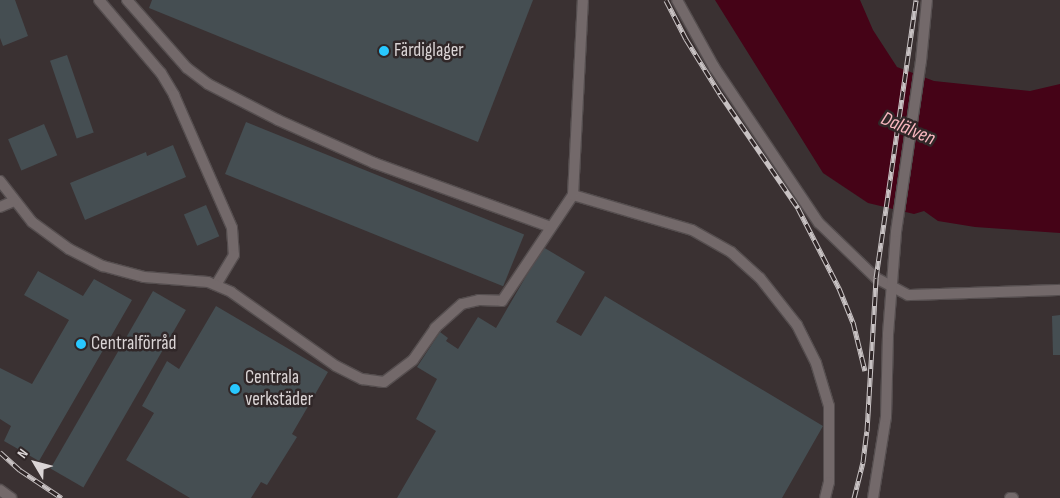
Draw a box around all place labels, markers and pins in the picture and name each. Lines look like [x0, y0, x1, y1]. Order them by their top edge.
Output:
place label: Färdiglager [394, 40, 464, 62]
marker: Färdiglager [378, 45, 390, 57]
place label: Centralförråd [91, 333, 177, 355]
marker: Centralförråd [75, 338, 87, 350]
place label: Centrala verkstäder [245, 367, 313, 411]
marker: Centrala verkstäder [229, 383, 241, 395]

